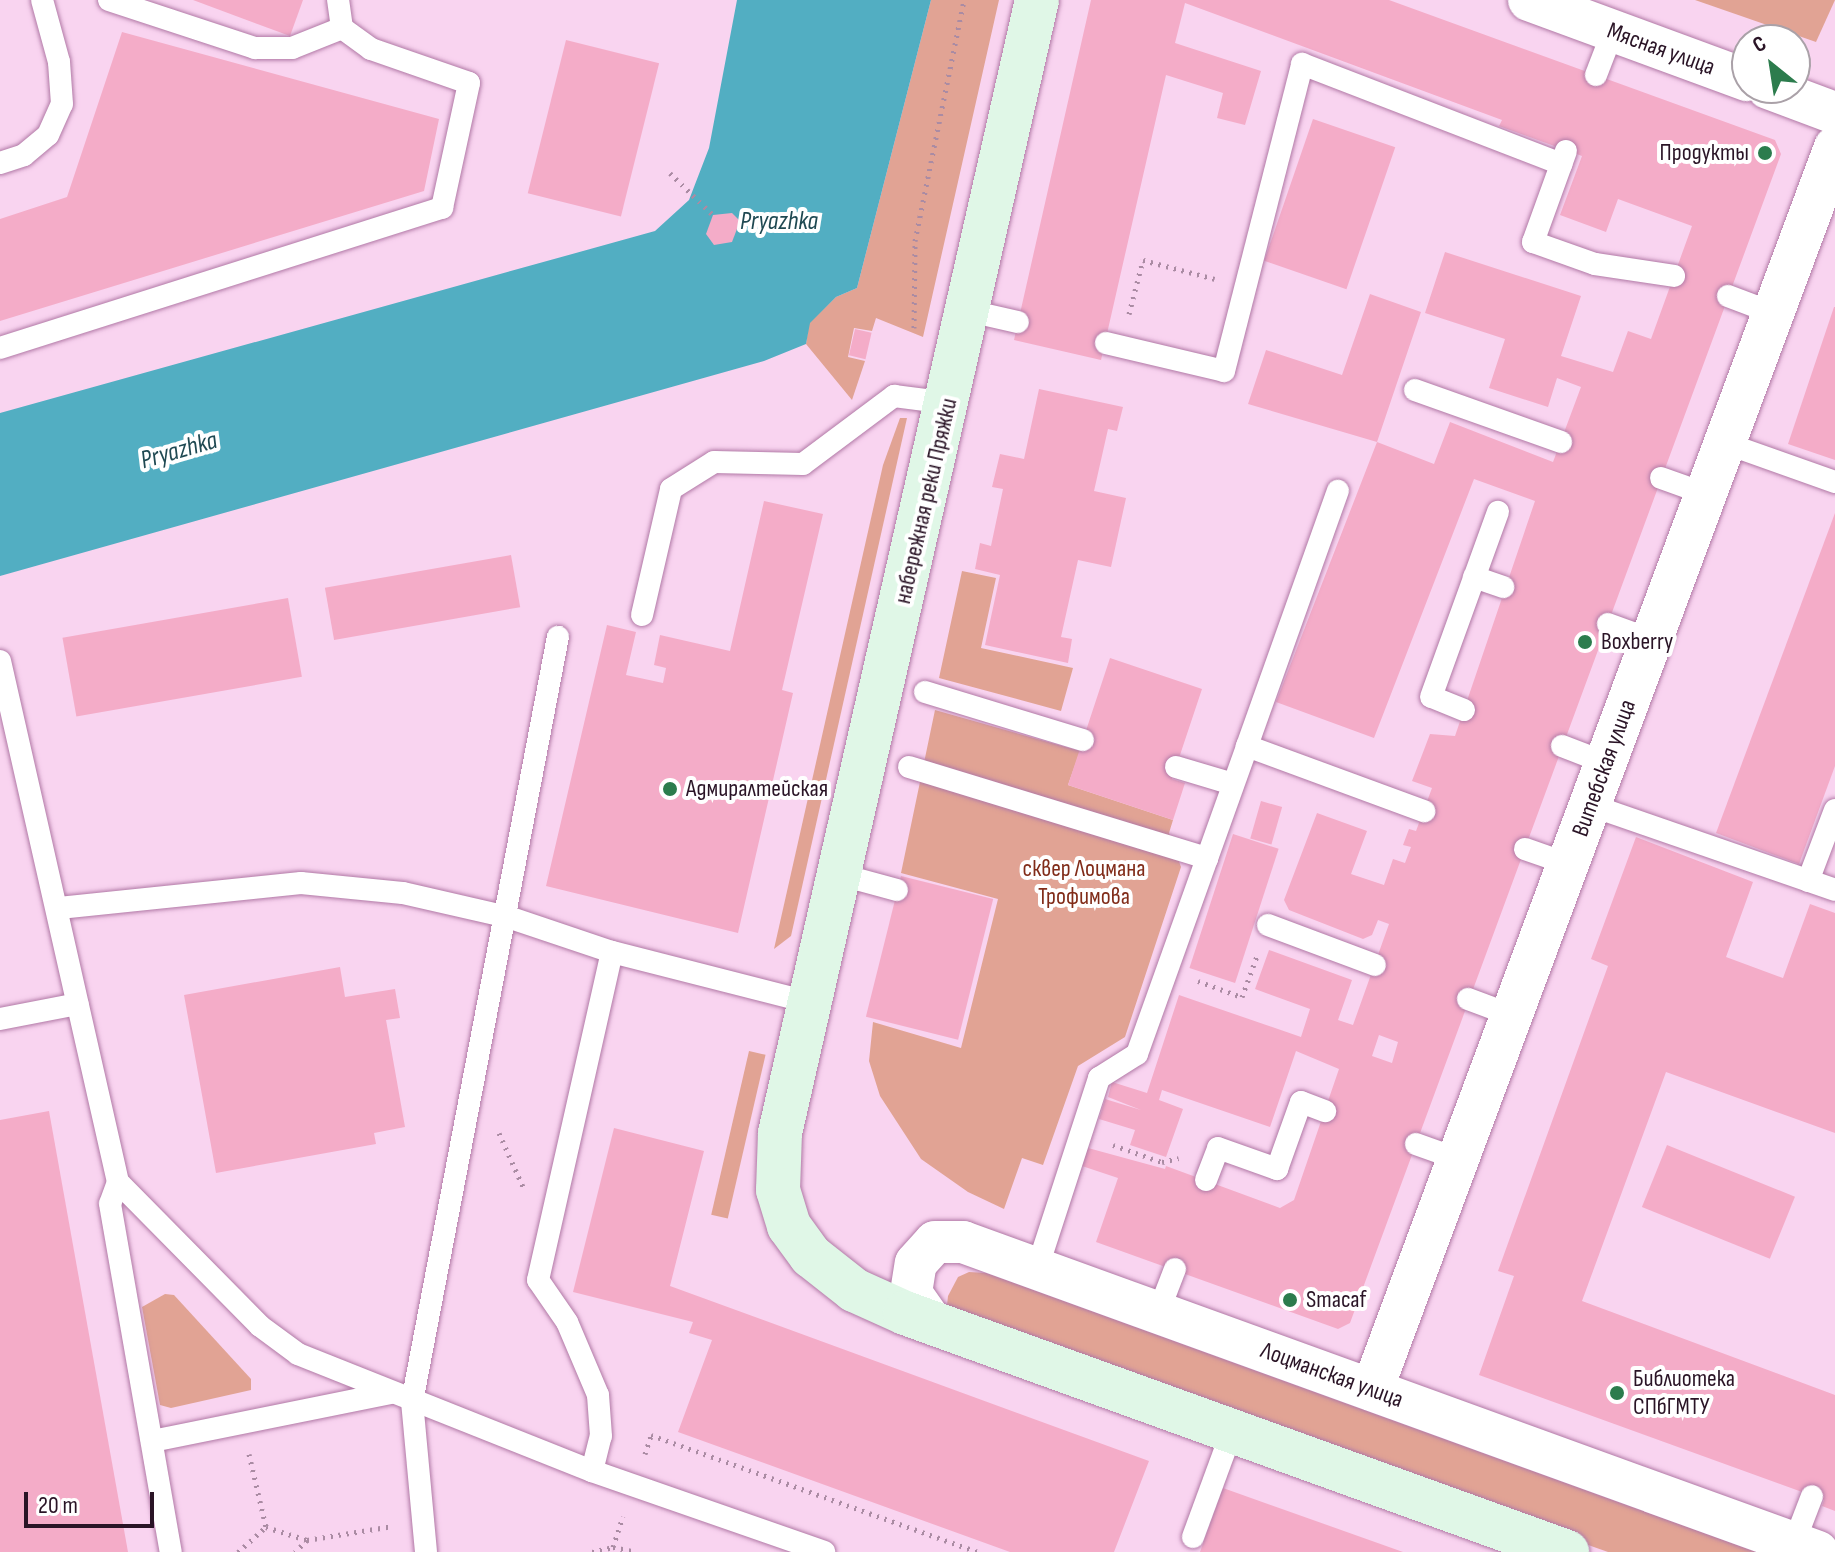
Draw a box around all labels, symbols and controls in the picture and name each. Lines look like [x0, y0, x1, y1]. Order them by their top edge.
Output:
street label: Мясная улица [1603, 16, 1719, 82]
north arrow [1731, 24, 1811, 104]
text: С [1748, 30, 1771, 59]
place label: Продукты [1660, 139, 1749, 167]
marker: Продукты [1756, 144, 1774, 162]
water label: Pryazhka [740, 206, 818, 238]
street label: набережная реки Пряжки [888, 395, 964, 607]
water label: Pryazhka [137, 425, 221, 477]
place label: Boxberry [1601, 628, 1673, 656]
marker: Boxberry [1576, 633, 1594, 651]
street label: Витебская улица [1566, 696, 1642, 840]
place label: Адмиралтейская [686, 775, 828, 803]
marker: Адмиралтейская [661, 780, 679, 798]
park label: сквер Лоцмана Трофимова [1023, 855, 1145, 911]
place label: Smacaf [1306, 1286, 1366, 1314]
marker: Smacaf [1281, 1291, 1299, 1309]
street label: Лоцманская улица [1257, 1336, 1407, 1414]
place label: Библиотека СПбГМТУ [1633, 1365, 1735, 1421]
marker: Библиотека СПбГМТУ [1608, 1384, 1626, 1402]
scale bar [28, 1476, 158, 1526]
text: 20 m [38, 1491, 78, 1520]

